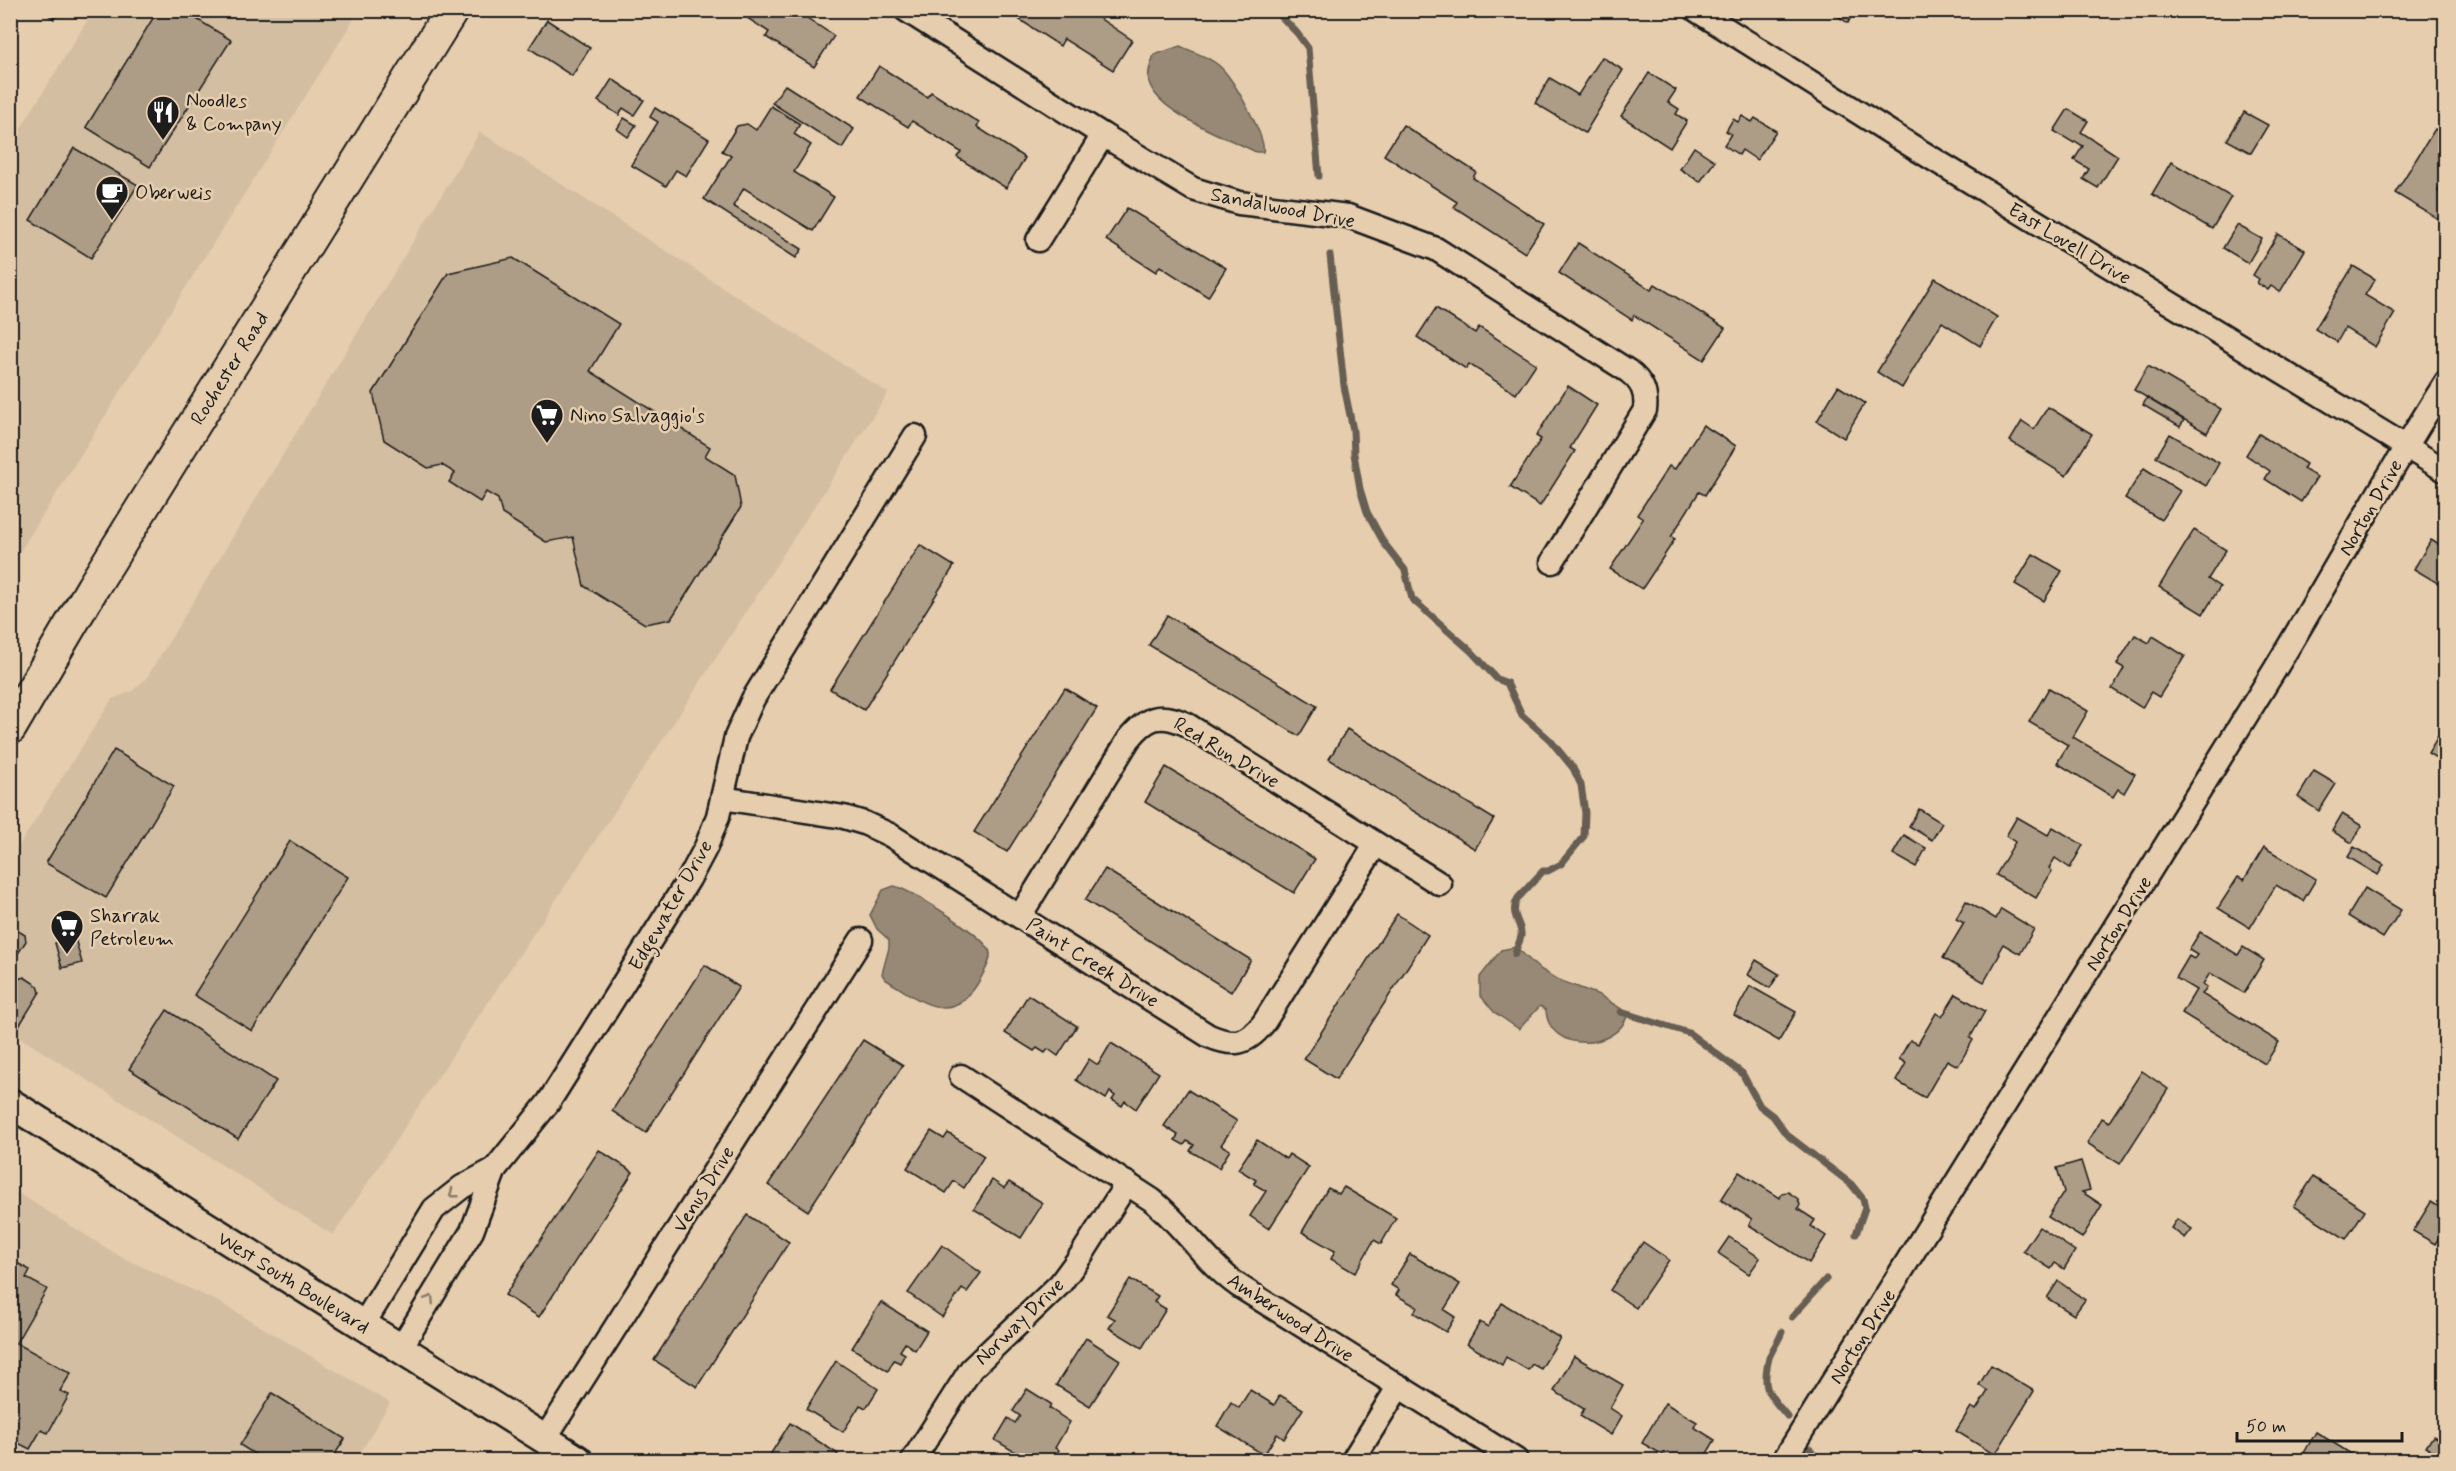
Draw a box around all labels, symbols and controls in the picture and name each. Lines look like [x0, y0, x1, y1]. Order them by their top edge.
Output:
place label: Noodles & Company [186, 88, 282, 138]
restaurant icon: Noodles & Company [145, 94, 181, 141]
cafe icon: Oberweis [94, 174, 130, 221]
place label: Oberweis [135, 180, 212, 207]
street label: Sandalwood Drive [1208, 181, 1357, 236]
street label: East Lovell Drive [2003, 197, 2136, 292]
street label: Rochester Road [185, 307, 276, 431]
supermarket icon: Nino Salvaggio's [529, 397, 565, 444]
place label: Nino Salvaggio's [570, 403, 705, 431]
street label: Norton Drive [2333, 455, 2410, 561]
street label: Red Run Drive [1168, 711, 1284, 796]
street label: Edgewater Drive [623, 835, 721, 977]
street label: Norton Drive [2079, 871, 2159, 976]
place label: Sharrak Petroleum [90, 903, 174, 953]
supermarket icon: Sharrak Petroleum [49, 908, 85, 955]
street label: Paint Creek Drive [1021, 912, 1164, 1015]
street label: Venus Drive [667, 1141, 742, 1238]
one-way arrow [448, 1187, 459, 1198]
street label: West South Boulevard [212, 1226, 374, 1341]
street label: Amberwood Drive [1222, 1267, 1359, 1369]
street label: Norway Drive [969, 1272, 1071, 1372]
street label: Norton Drive [1823, 1284, 1903, 1389]
one-way arrow [423, 1295, 435, 1305]
scale bar [2237, 1405, 2402, 1443]
text: 50 m [2246, 1415, 2286, 1439]

